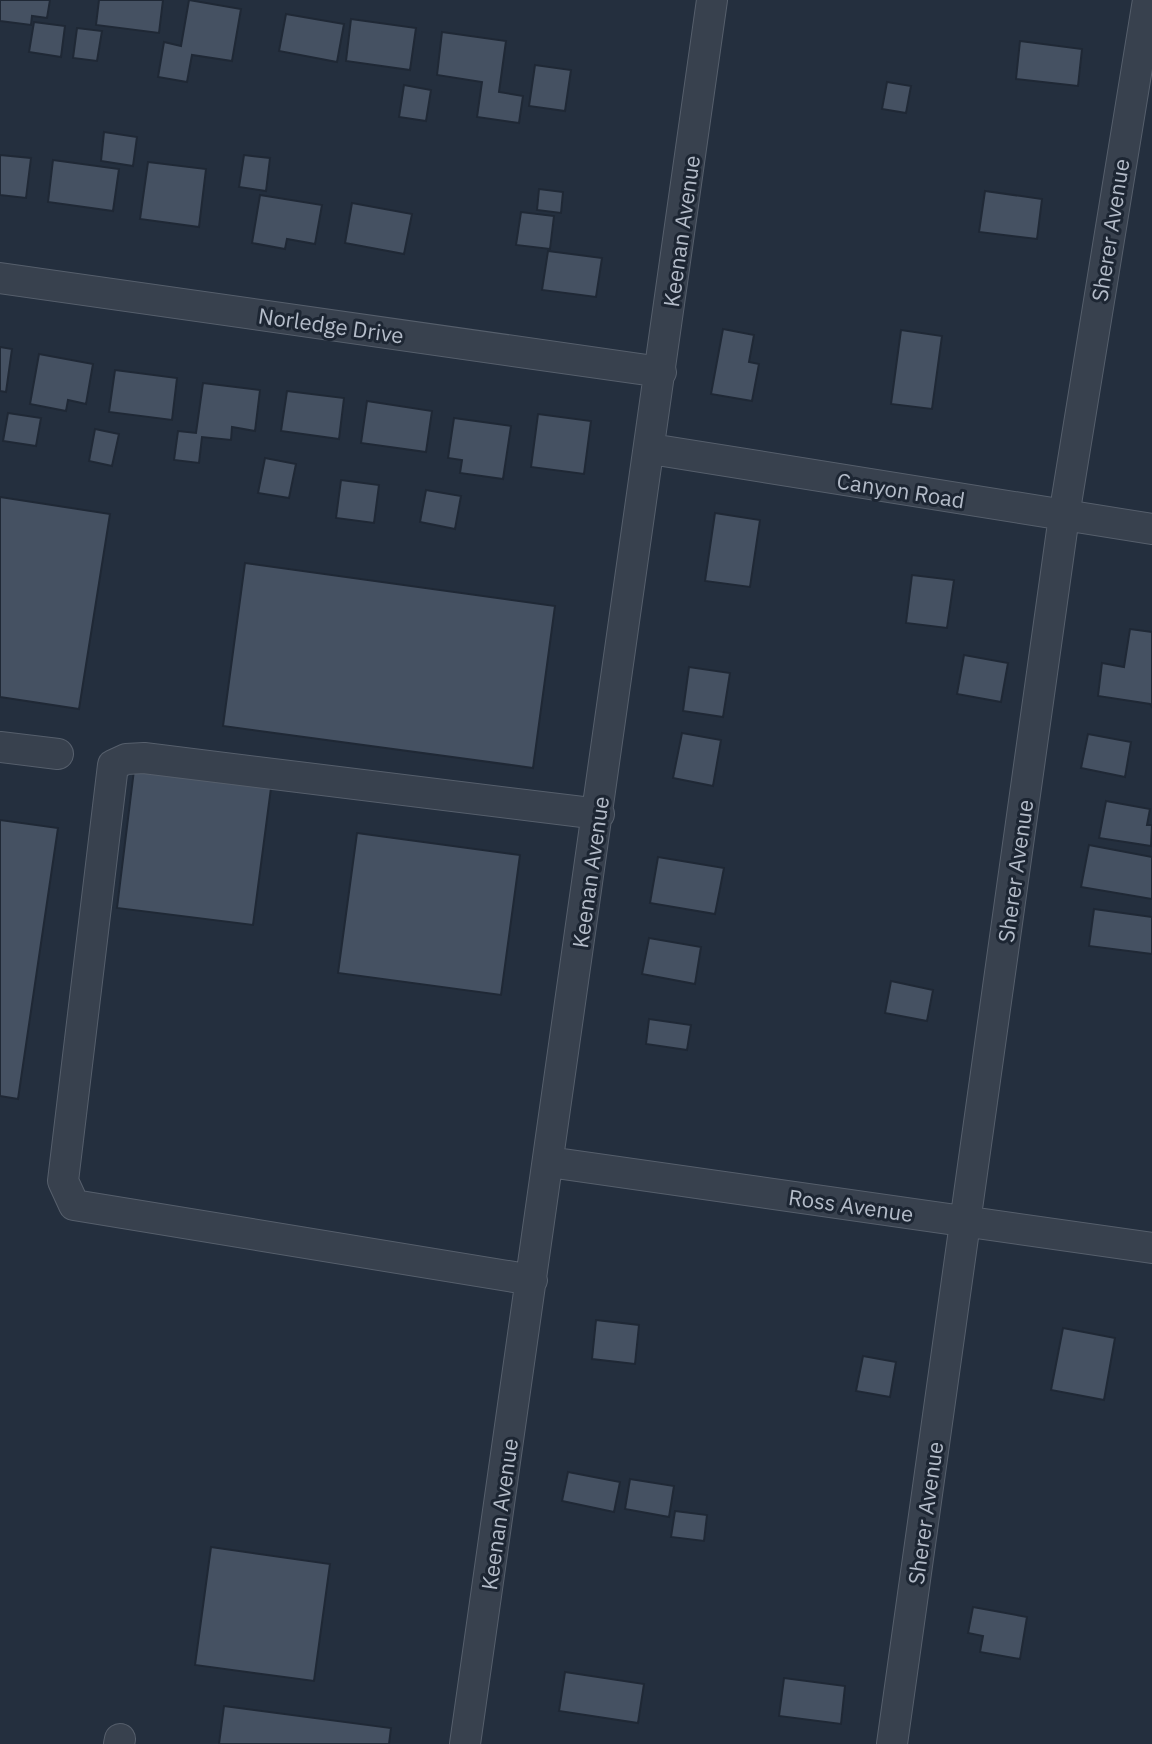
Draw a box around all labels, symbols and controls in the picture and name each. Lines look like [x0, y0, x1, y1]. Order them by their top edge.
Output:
street label: Keenan Avenue [656, 153, 706, 309]
street label: Sherer Avenue [1084, 157, 1136, 303]
street label: Norledge Drive [256, 300, 406, 350]
street label: Canyon Road [835, 466, 967, 514]
street label: Keenan Avenue [565, 794, 615, 950]
street label: Sherer Avenue [991, 798, 1039, 944]
street label: Ross Avenue [787, 1182, 915, 1228]
street label: Keenan Avenue [474, 1436, 524, 1592]
street label: Sherer Avenue [901, 1440, 949, 1586]

